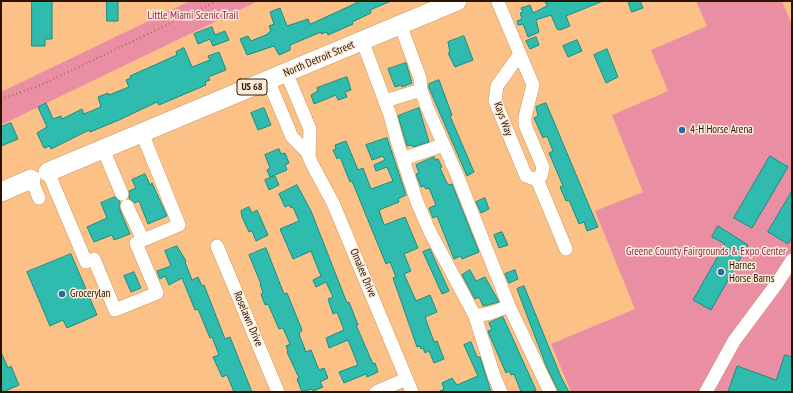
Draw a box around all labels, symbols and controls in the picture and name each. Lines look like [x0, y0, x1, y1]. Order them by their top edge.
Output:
park label: Little Miami Scenic Trail [148, 9, 238, 23]
street label: North Detroit Street [282, 38, 356, 80]
road number: US 68 [237, 79, 267, 95]
street label: Kays Way [491, 100, 515, 138]
place label: 4-H Horse Arena [690, 123, 753, 137]
marker: 4-H Horse Arena [677, 125, 687, 135]
park label: Greene County Fairgrounds & Expo Center [626, 245, 786, 259]
street label: Omalee Drive [347, 247, 379, 299]
place label: Harnes Horse Barns [729, 259, 774, 285]
marker: Harnes Horse Barns [716, 267, 726, 277]
place label: Grocerylan [70, 287, 110, 301]
marker: Grocerylan [57, 289, 67, 299]
street label: Roselawn Drive [231, 290, 265, 348]

